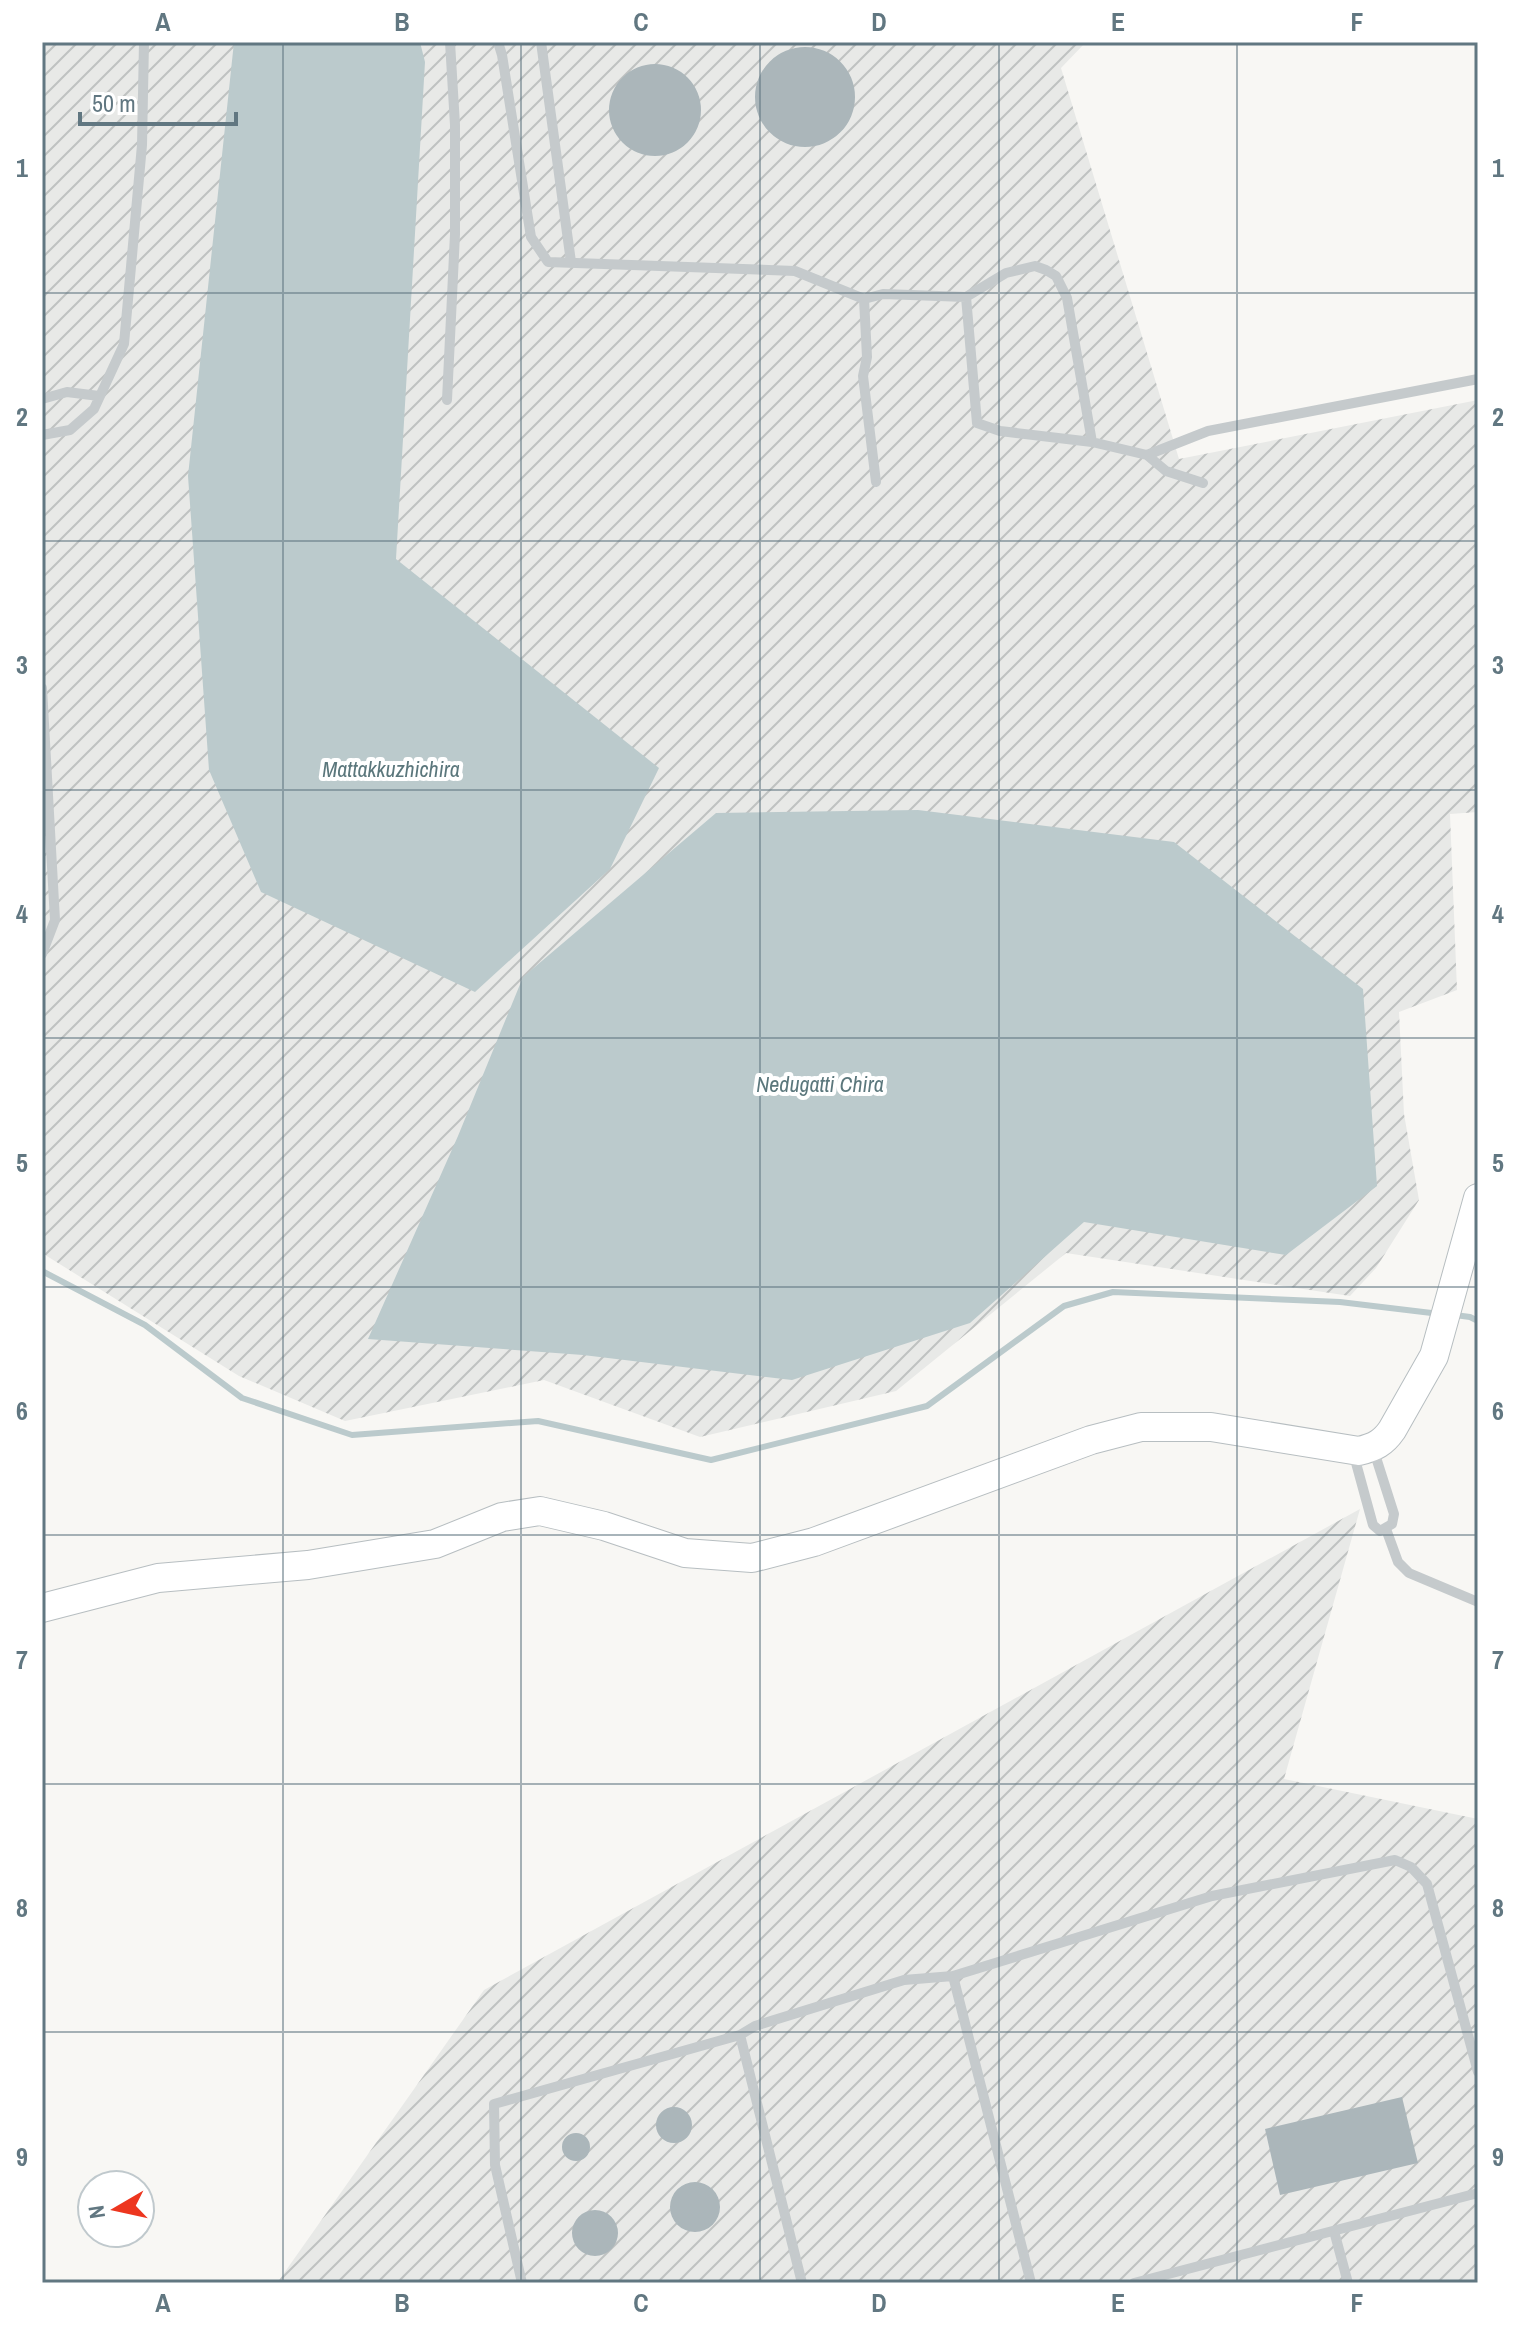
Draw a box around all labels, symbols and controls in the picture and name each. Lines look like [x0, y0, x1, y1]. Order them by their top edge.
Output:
text: A [155, 4, 171, 39]
text: B [394, 4, 410, 39]
text: C [633, 4, 649, 39]
text: D [871, 4, 887, 39]
text: E [1111, 4, 1125, 39]
text: F [1350, 4, 1364, 39]
scale bar [80, 76, 236, 126]
text: 50 m [92, 87, 136, 119]
text: 1 [16, 150, 28, 185]
text: 1 [1492, 150, 1504, 185]
text: 2 [16, 399, 28, 434]
text: 2 [1492, 399, 1504, 434]
text: 3 [16, 647, 28, 682]
text: 3 [1492, 647, 1504, 682]
water label: Mattakkuzhichira [322, 754, 460, 784]
text: 4 [16, 896, 28, 931]
text: 4 [1492, 896, 1504, 931]
water label: Nedugatti Chira [756, 1069, 884, 1099]
text: 5 [16, 1145, 28, 1180]
text: 5 [1492, 1145, 1504, 1180]
text: 6 [16, 1393, 28, 1428]
text: 6 [1492, 1393, 1504, 1428]
text: 7 [16, 1642, 28, 1677]
text: 7 [1492, 1642, 1504, 1677]
text: 8 [16, 1890, 28, 1925]
text: 8 [1492, 1890, 1504, 1925]
text: 9 [16, 2139, 28, 2174]
text: 9 [1492, 2139, 1504, 2174]
north arrow [76, 2169, 156, 2249]
text: N [80, 2203, 112, 2221]
text: A [155, 2285, 171, 2320]
text: B [394, 2285, 410, 2320]
text: C [633, 2285, 649, 2320]
text: D [871, 2285, 887, 2320]
text: E [1111, 2285, 1125, 2320]
text: F [1350, 2285, 1364, 2320]

